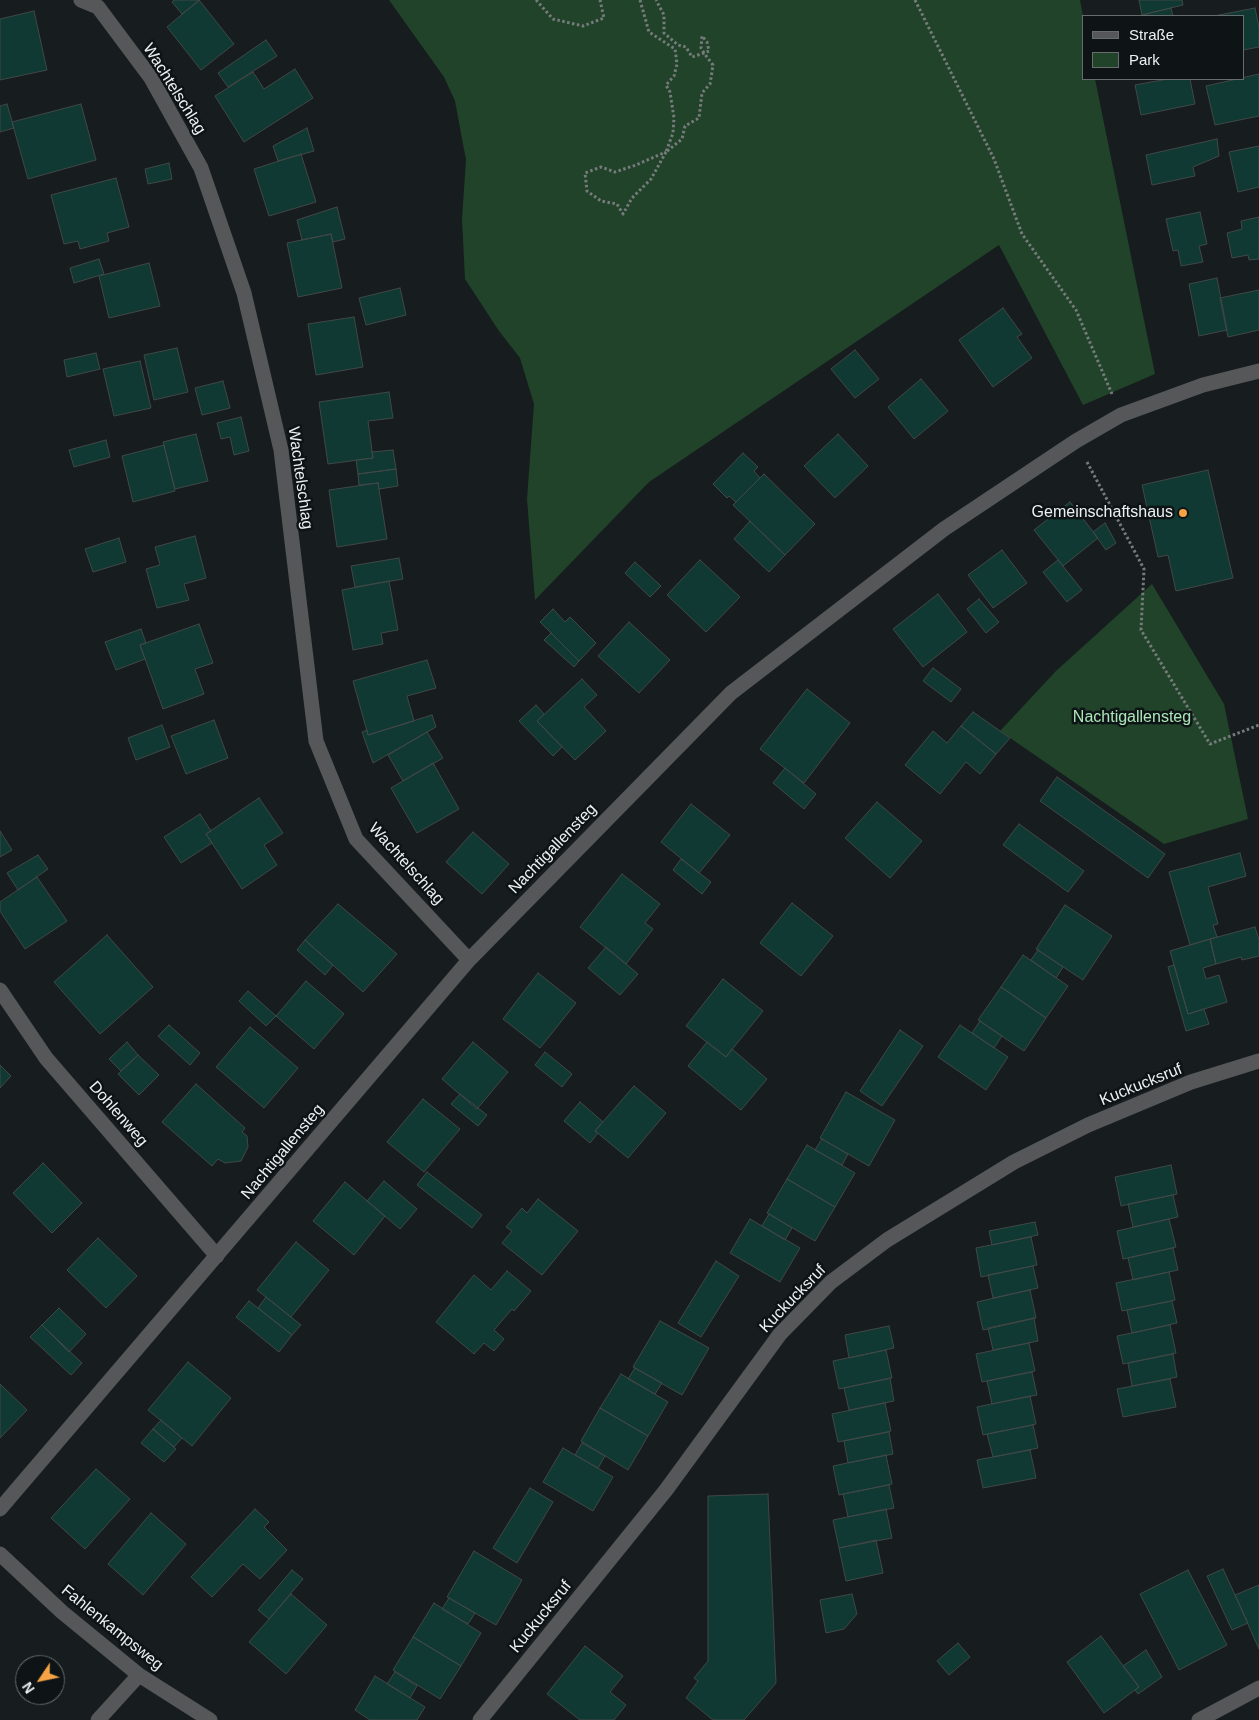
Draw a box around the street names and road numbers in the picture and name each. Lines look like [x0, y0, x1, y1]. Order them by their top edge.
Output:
street label: Wachtelschlag [138, 40, 210, 138]
street label: Wachtelschlag [283, 425, 317, 531]
street label: Nachtigallensteg [505, 800, 601, 898]
street label: Wachtelschlag [364, 819, 448, 909]
street label: Kuckucksruf [1097, 1060, 1185, 1110]
street label: Dohlenweg [84, 1077, 152, 1151]
street label: Nachtigallensteg [238, 1101, 328, 1203]
street label: Kuckucksruf [756, 1261, 830, 1337]
street label: Kuckucksruf [506, 1577, 576, 1657]
street label: Fahlenkampsweg [57, 1581, 167, 1675]

